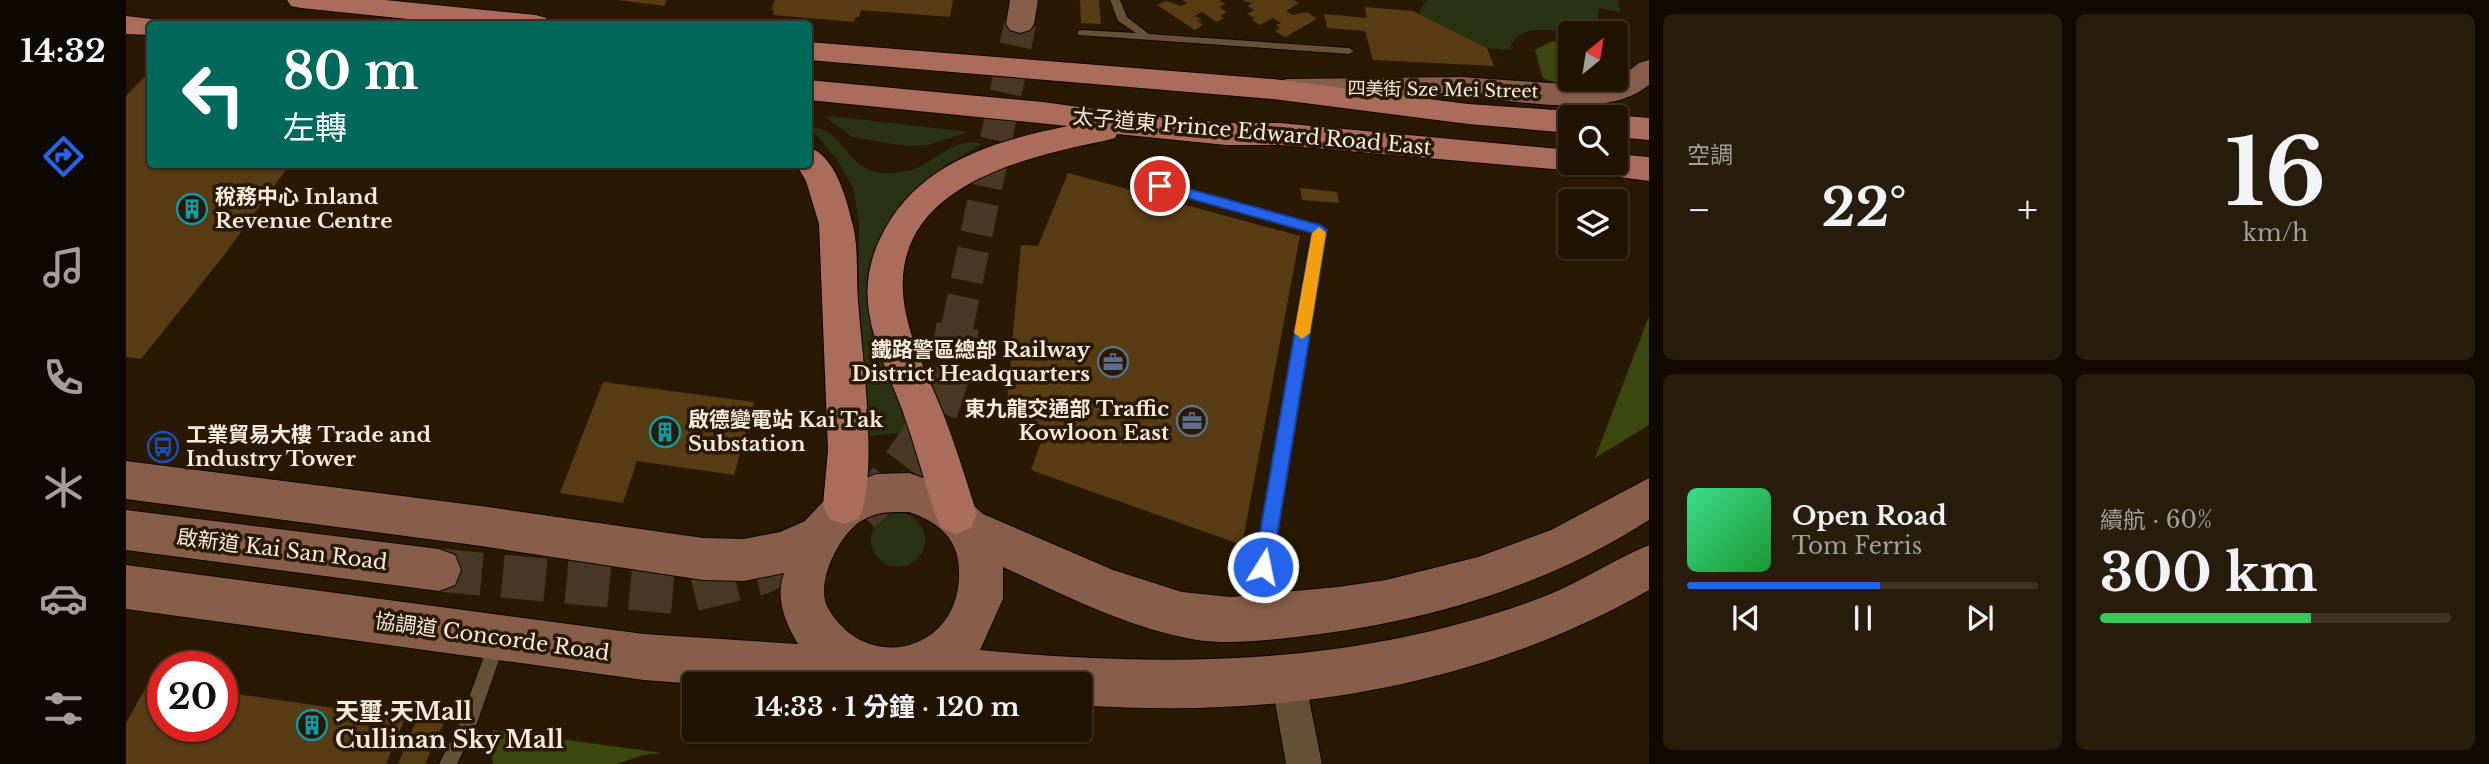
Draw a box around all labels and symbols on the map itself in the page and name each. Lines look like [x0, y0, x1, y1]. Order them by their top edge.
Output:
north arrow [1558, 21, 1628, 91]
street label: 四美街 Sze Mei Street [1347, 77, 1539, 103]
street label: 太子道東 Prince Edward Road East [1071, 103, 1433, 161]
pin [1130, 156, 1190, 216]
place label: 稅務中心 Inland Revenue Centre [215, 184, 392, 234]
building icon: 稅務中心 Inland Revenue Centre [175, 192, 209, 226]
place label: 鐵路警區總部 Railway District Headquarters [851, 337, 1090, 387]
office icon: 鐵路警區總部 Railway District Headquarters [1096, 345, 1130, 379]
place label: 東九龍交通部 Traffic Kowloon East [964, 396, 1169, 446]
office icon: 東九龍交通部 Traffic Kowloon East [1175, 404, 1209, 438]
place label: 啟德變電站 Kai Tak Substation [688, 407, 884, 457]
building icon: 啟德變電站 Kai Tak Substation [648, 415, 682, 449]
place label: 工業貿易大樓 Trade and Industry Tower [186, 422, 432, 472]
bus stop icon: 工業貿易大樓 Trade and Industry Tower [146, 430, 180, 464]
street label: 啟新道 Kai San Road [175, 524, 389, 576]
position arrow [1226, 530, 1300, 604]
street label: 協調道 Concorde Road [373, 608, 611, 666]
speed limit sign: 20 [147, 651, 238, 742]
place label: 天璽·天Mall Cullinan Sky Mall [335, 697, 564, 754]
building icon: 天璽·天Mall Cullinan Sky Mall [295, 708, 329, 742]

